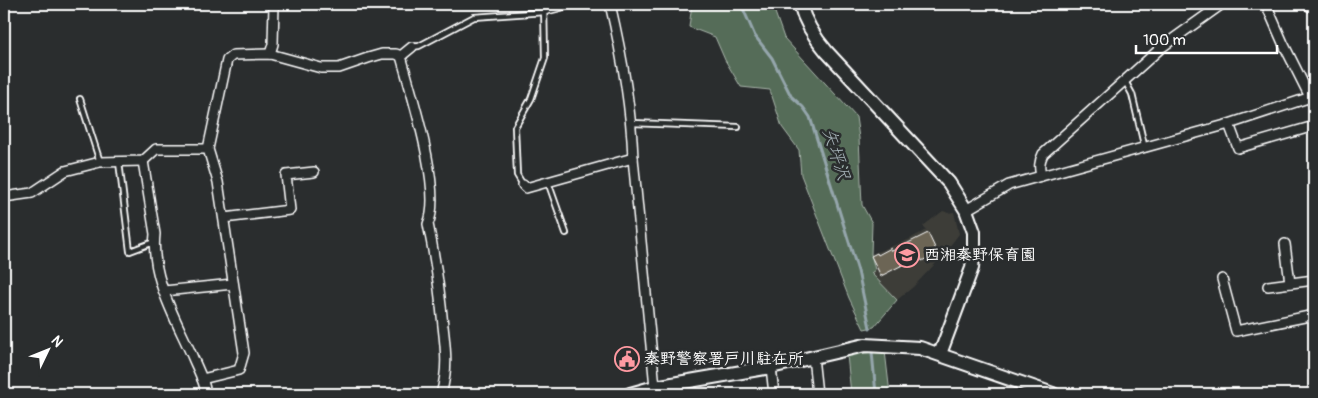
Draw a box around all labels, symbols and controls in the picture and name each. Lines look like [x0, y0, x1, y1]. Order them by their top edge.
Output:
scale bar [1136, 22, 1277, 54]
text: 100 m [1143, 31, 1186, 50]
water label: 矢坪沢 [817, 125, 856, 184]
school or university icon: 西湘秦野保育園 [894, 242, 920, 268]
place label: 西湘秦野保育園 [924, 245, 1036, 265]
north arrow [22, 326, 72, 376]
text: N [48, 332, 67, 351]
public building icon: 秦野警察署戸川駐在所 [614, 346, 640, 372]
place label: 秦野警察署戸川駐在所 [644, 349, 804, 369]

